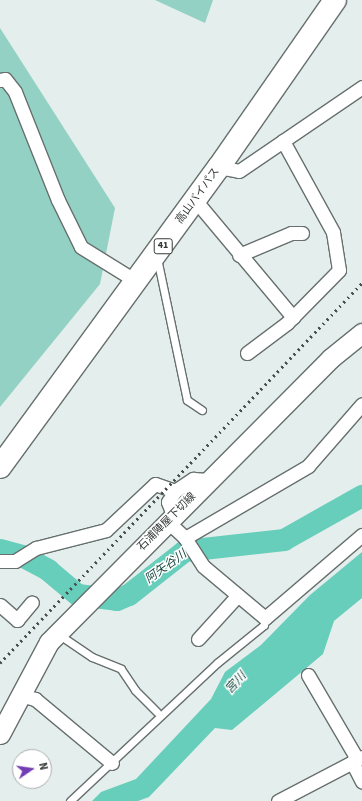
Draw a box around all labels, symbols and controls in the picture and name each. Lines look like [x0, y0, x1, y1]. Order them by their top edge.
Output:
street label: 高山バイパス [173, 165, 223, 227]
road number: 41 [153, 238, 173, 254]
street label: 石浦陣屋下切線 [135, 490, 199, 554]
water label: 阿矢谷川 [142, 547, 190, 587]
water label: 宮川 [223, 669, 249, 697]
north arrow [12, 749, 52, 789]
text: N [35, 761, 51, 772]

